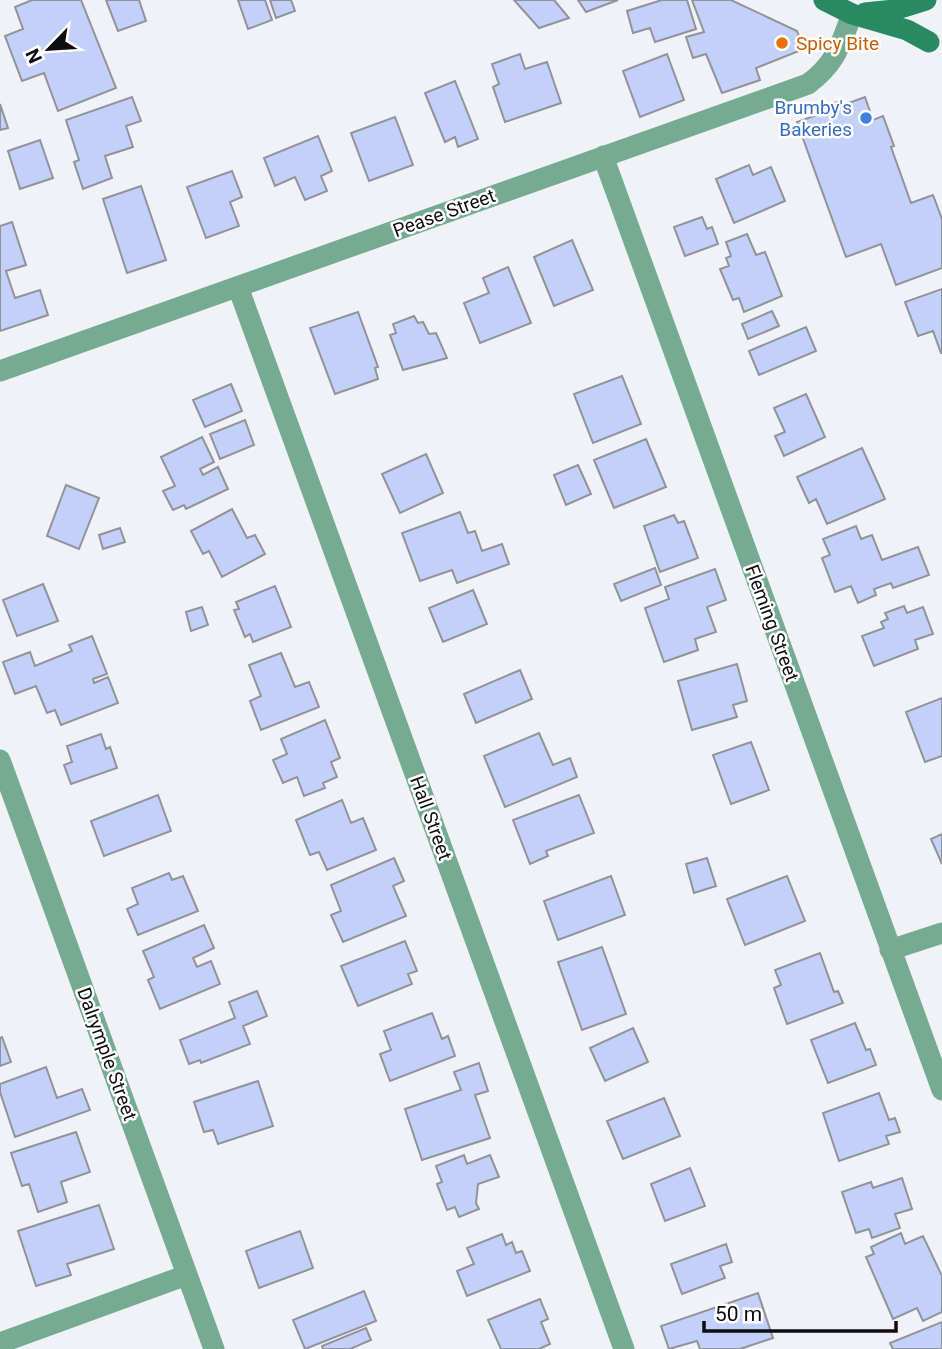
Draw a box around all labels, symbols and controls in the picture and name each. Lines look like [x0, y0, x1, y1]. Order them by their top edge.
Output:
north arrow [14, 14, 84, 84]
place label: Spicy Bite [796, 32, 879, 55]
marker: Spicy Bite [774, 35, 790, 51]
text: N [21, 45, 47, 67]
place label: Brumby's Bakeries [775, 96, 852, 141]
marker: Brumby's Bakeries [858, 110, 874, 126]
street label: Pease Street [390, 184, 498, 242]
street label: Fleming Street [740, 562, 804, 684]
street label: Hall Street [405, 773, 457, 863]
street label: Dalrymple Street [72, 984, 142, 1124]
scale bar [704, 1290, 897, 1334]
text: 50 m [715, 1302, 762, 1326]

